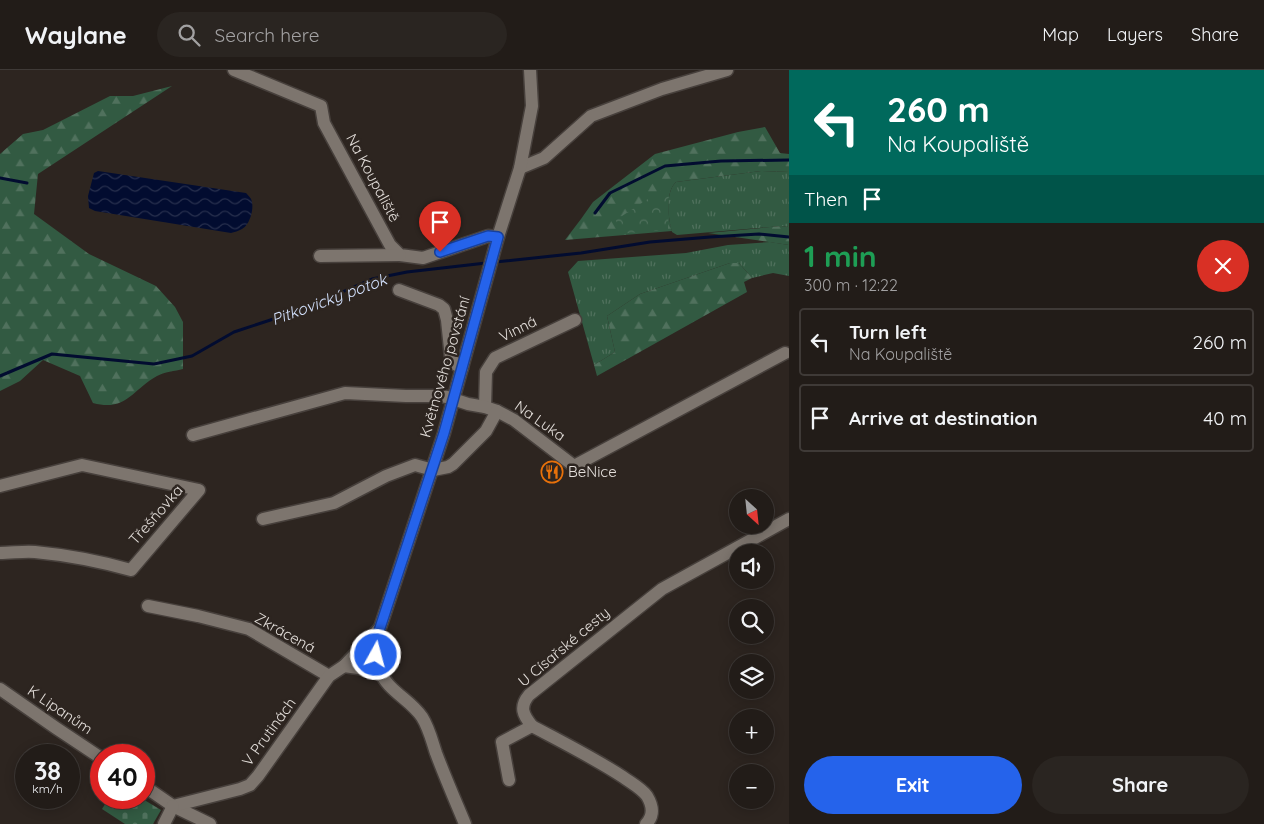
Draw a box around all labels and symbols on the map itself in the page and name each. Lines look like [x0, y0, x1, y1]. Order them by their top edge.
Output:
street label: Na Koupaliště [342, 131, 405, 225]
pin [419, 201, 461, 252]
water label: Pitkovický potok [269, 268, 391, 329]
street label: Květnového povstání [415, 293, 474, 440]
street label: Vinná [496, 311, 540, 346]
street label: Na Luka [511, 396, 569, 445]
restaurant icon: BeNice [540, 460, 564, 484]
place label: BeNice [568, 462, 617, 481]
street label: Třešňovka [125, 481, 187, 548]
north arrow [729, 489, 774, 534]
street label: U Císařské cesty [514, 603, 613, 691]
street label: Zkrácená [252, 608, 319, 657]
position arrow [349, 628, 401, 680]
street label: K Lipanům [24, 681, 96, 738]
street label: V Prutinách [237, 694, 300, 770]
speed limit sign: 40 [90, 744, 155, 809]

